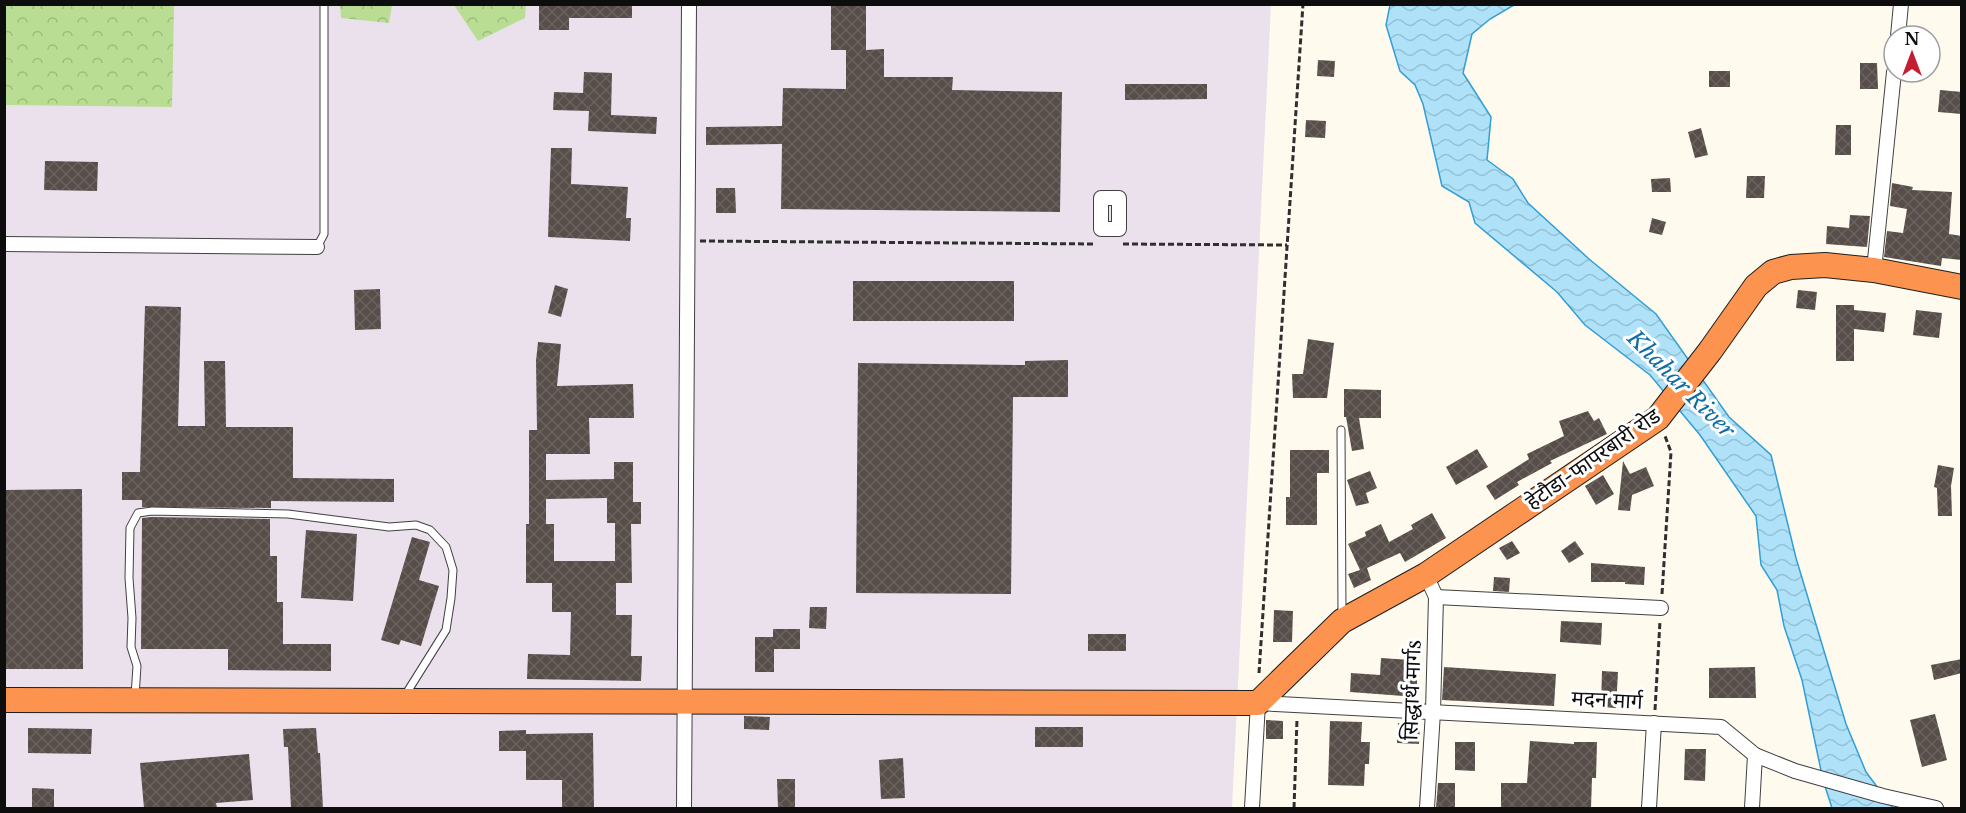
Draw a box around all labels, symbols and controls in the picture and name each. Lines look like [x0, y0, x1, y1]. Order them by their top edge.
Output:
north arrow [1882, 24, 1942, 84]
text: N [1904, 29, 1920, 49]
water label: Khahar River [1621, 324, 1741, 444]
street label: हेटौडा-फापरबारी रोड [1521, 402, 1666, 515]
street label: सिद्धार्थ मार्गs [1397, 639, 1427, 741]
street label: मदन मार्ग [1571, 685, 1644, 715]

